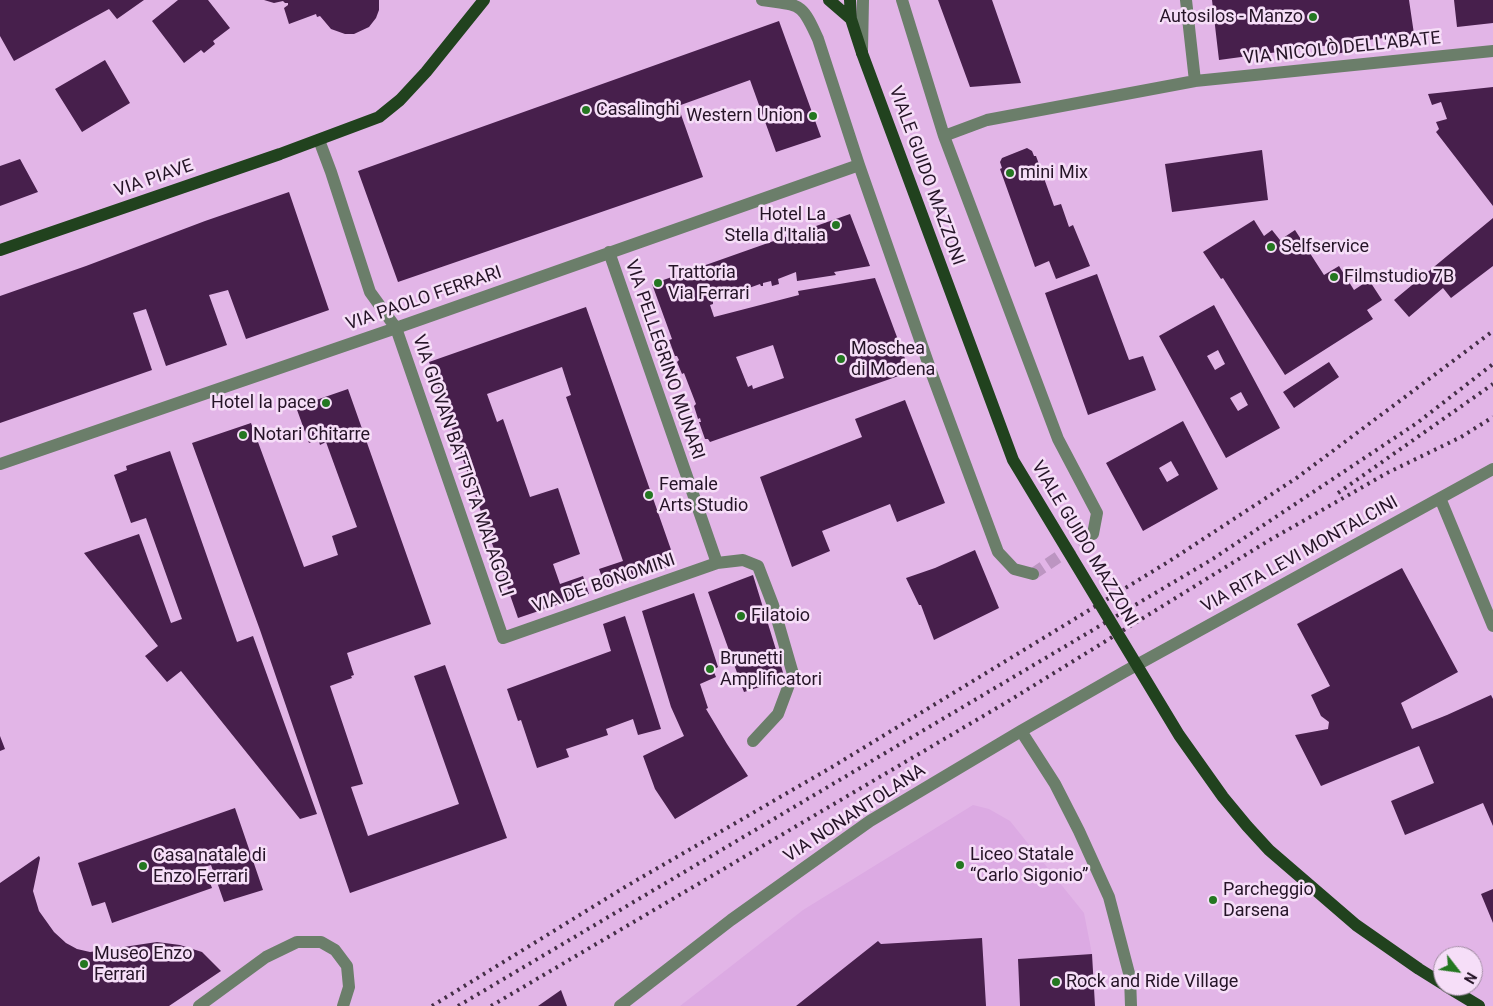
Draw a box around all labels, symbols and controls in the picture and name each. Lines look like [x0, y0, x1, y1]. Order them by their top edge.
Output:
place label: Autosilos - Manzo [1159, 6, 1303, 28]
marker: Autosilos - Manzo [1307, 11, 1319, 23]
street label: VIA NICOLÒ DELL'ABATE [1242, 28, 1442, 70]
street label: VIALE GUIDO MAZZONI [883, 83, 969, 269]
place label: Casalinghi [596, 99, 680, 121]
marker: Casalinghi [580, 104, 592, 116]
place label: Western Union [686, 105, 803, 127]
marker: Western Union [807, 110, 819, 122]
street label: VIA PIAVE [112, 155, 196, 203]
place label: mini Mix [1020, 162, 1088, 184]
marker: mini Mix [1004, 167, 1016, 179]
place label: Hotel La Stella d'Italia [724, 204, 826, 246]
marker: Hotel La Stella d'Italia [830, 219, 842, 231]
place label: Selfservice [1281, 236, 1369, 258]
marker: Selfservice [1265, 241, 1277, 253]
street label: VIA PELLEGRINO MUNARI [620, 257, 708, 463]
street label: VIA PAOLO FERRARI [343, 262, 505, 336]
place label: Trattoria Via Ferrari [668, 262, 750, 304]
place label: Filmstudio 7B [1344, 266, 1454, 288]
marker: Filmstudio 7B [1328, 271, 1340, 283]
marker: Trattoria Via Ferrari [652, 277, 664, 289]
street label: VIA GIOVAN BATTISTA MALAGOLI [407, 332, 517, 600]
place label: Moschea di Modena [851, 338, 935, 380]
marker: Moschea di Modena [835, 353, 847, 365]
place label: Hotel la pace [211, 392, 316, 414]
marker: Hotel la pace [320, 397, 332, 409]
place label: Notari Chitarre [253, 424, 370, 446]
marker: Notari Chitarre [237, 429, 249, 441]
street label: VIALE GUIDO MAZZONI [1026, 457, 1142, 631]
place label: Female Arts Studio [659, 474, 748, 516]
marker: Female Arts Studio [643, 489, 655, 501]
street label: VIA RITA LEVI MONTALCINI [1198, 492, 1402, 618]
street label: VIA DE' BONOMINI [530, 549, 678, 619]
place label: Filatoio [751, 605, 810, 627]
marker: Filatoio [735, 610, 747, 622]
place label: Brunetti Amplificatori [720, 648, 822, 691]
marker: Brunetti Amplificatori [704, 663, 716, 675]
street label: VIA NONANTOLANA [780, 760, 930, 868]
place label: Liceo Statale “Carlo Sigonio” [970, 844, 1088, 886]
place label: Casa natale di Enzo Ferrari [153, 845, 266, 888]
marker: Liceo Statale “Carlo Sigonio” [954, 859, 966, 871]
marker: Casa natale di Enzo Ferrari [137, 860, 149, 872]
place label: Parcheggio Darsena [1223, 879, 1314, 922]
marker: Parcheggio Darsena [1207, 894, 1219, 906]
place label: Museo Enzo Ferrari [94, 943, 192, 986]
north arrow [1433, 946, 1483, 996]
marker: Museo Enzo Ferrari [78, 958, 90, 970]
text: N [1461, 970, 1480, 986]
place label: Rock and Ride Village [1066, 971, 1238, 993]
marker: Rock and Ride Village [1050, 976, 1062, 988]

